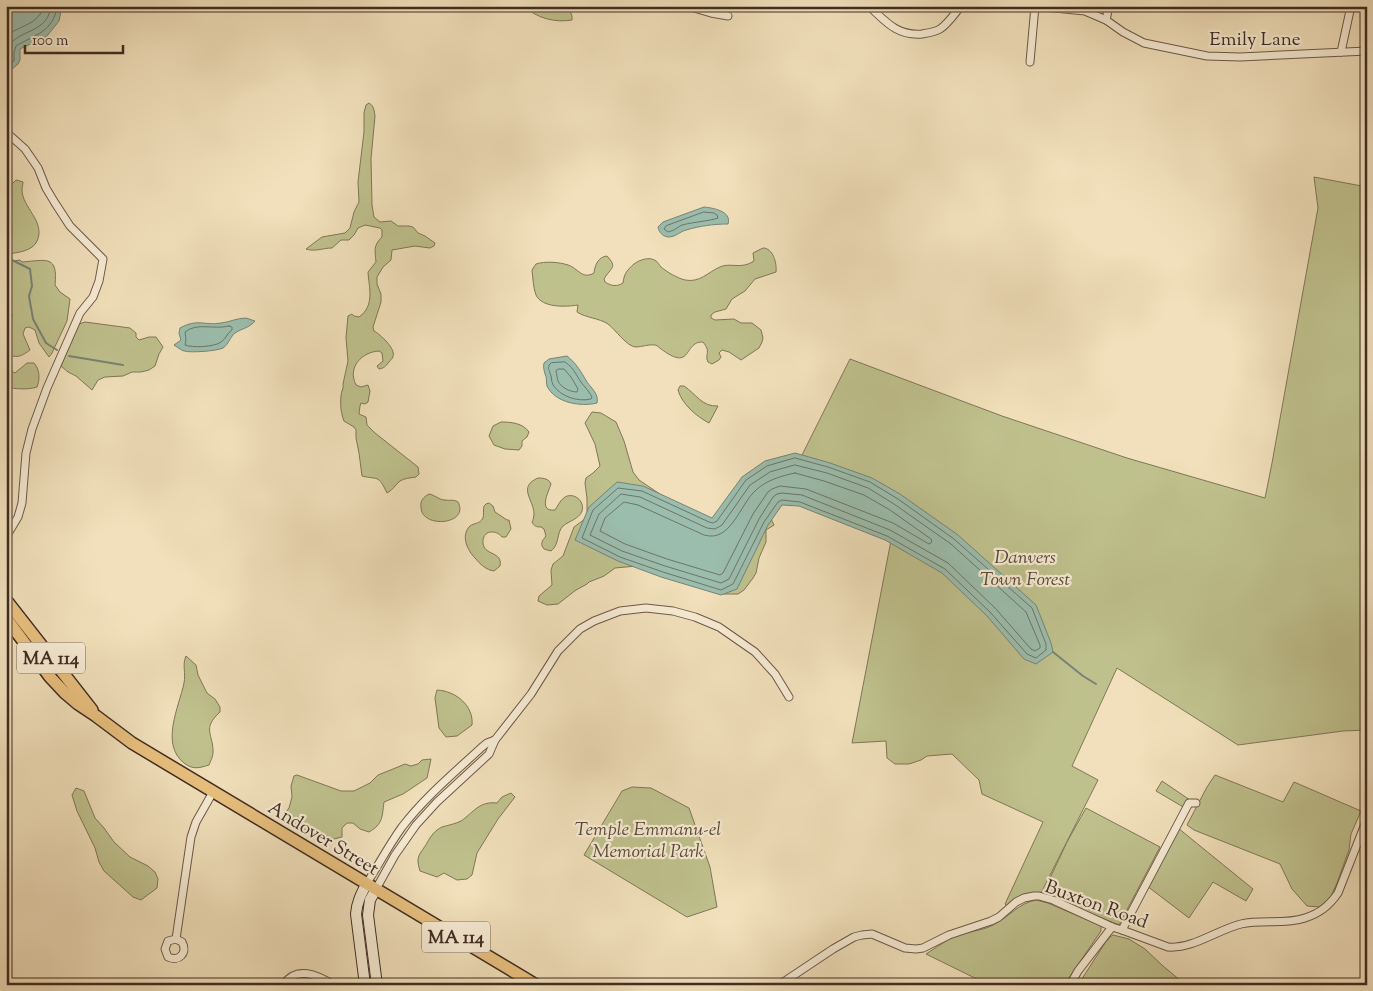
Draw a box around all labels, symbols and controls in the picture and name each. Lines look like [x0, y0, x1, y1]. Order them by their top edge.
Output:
scale bar [25, 22, 122, 54]
street label: Emily Lane [1209, 27, 1301, 54]
text: 100 m [32, 31, 69, 52]
park label: Danvers Town Forest [980, 545, 1070, 594]
road number: MA 114 [17, 642, 85, 674]
street label: Andover Street [262, 795, 384, 883]
park label: Temple Emmanu-el Memorial Park [575, 817, 721, 866]
street label: Buxton Road [1041, 874, 1152, 937]
road number: MA 114 [422, 922, 490, 952]

